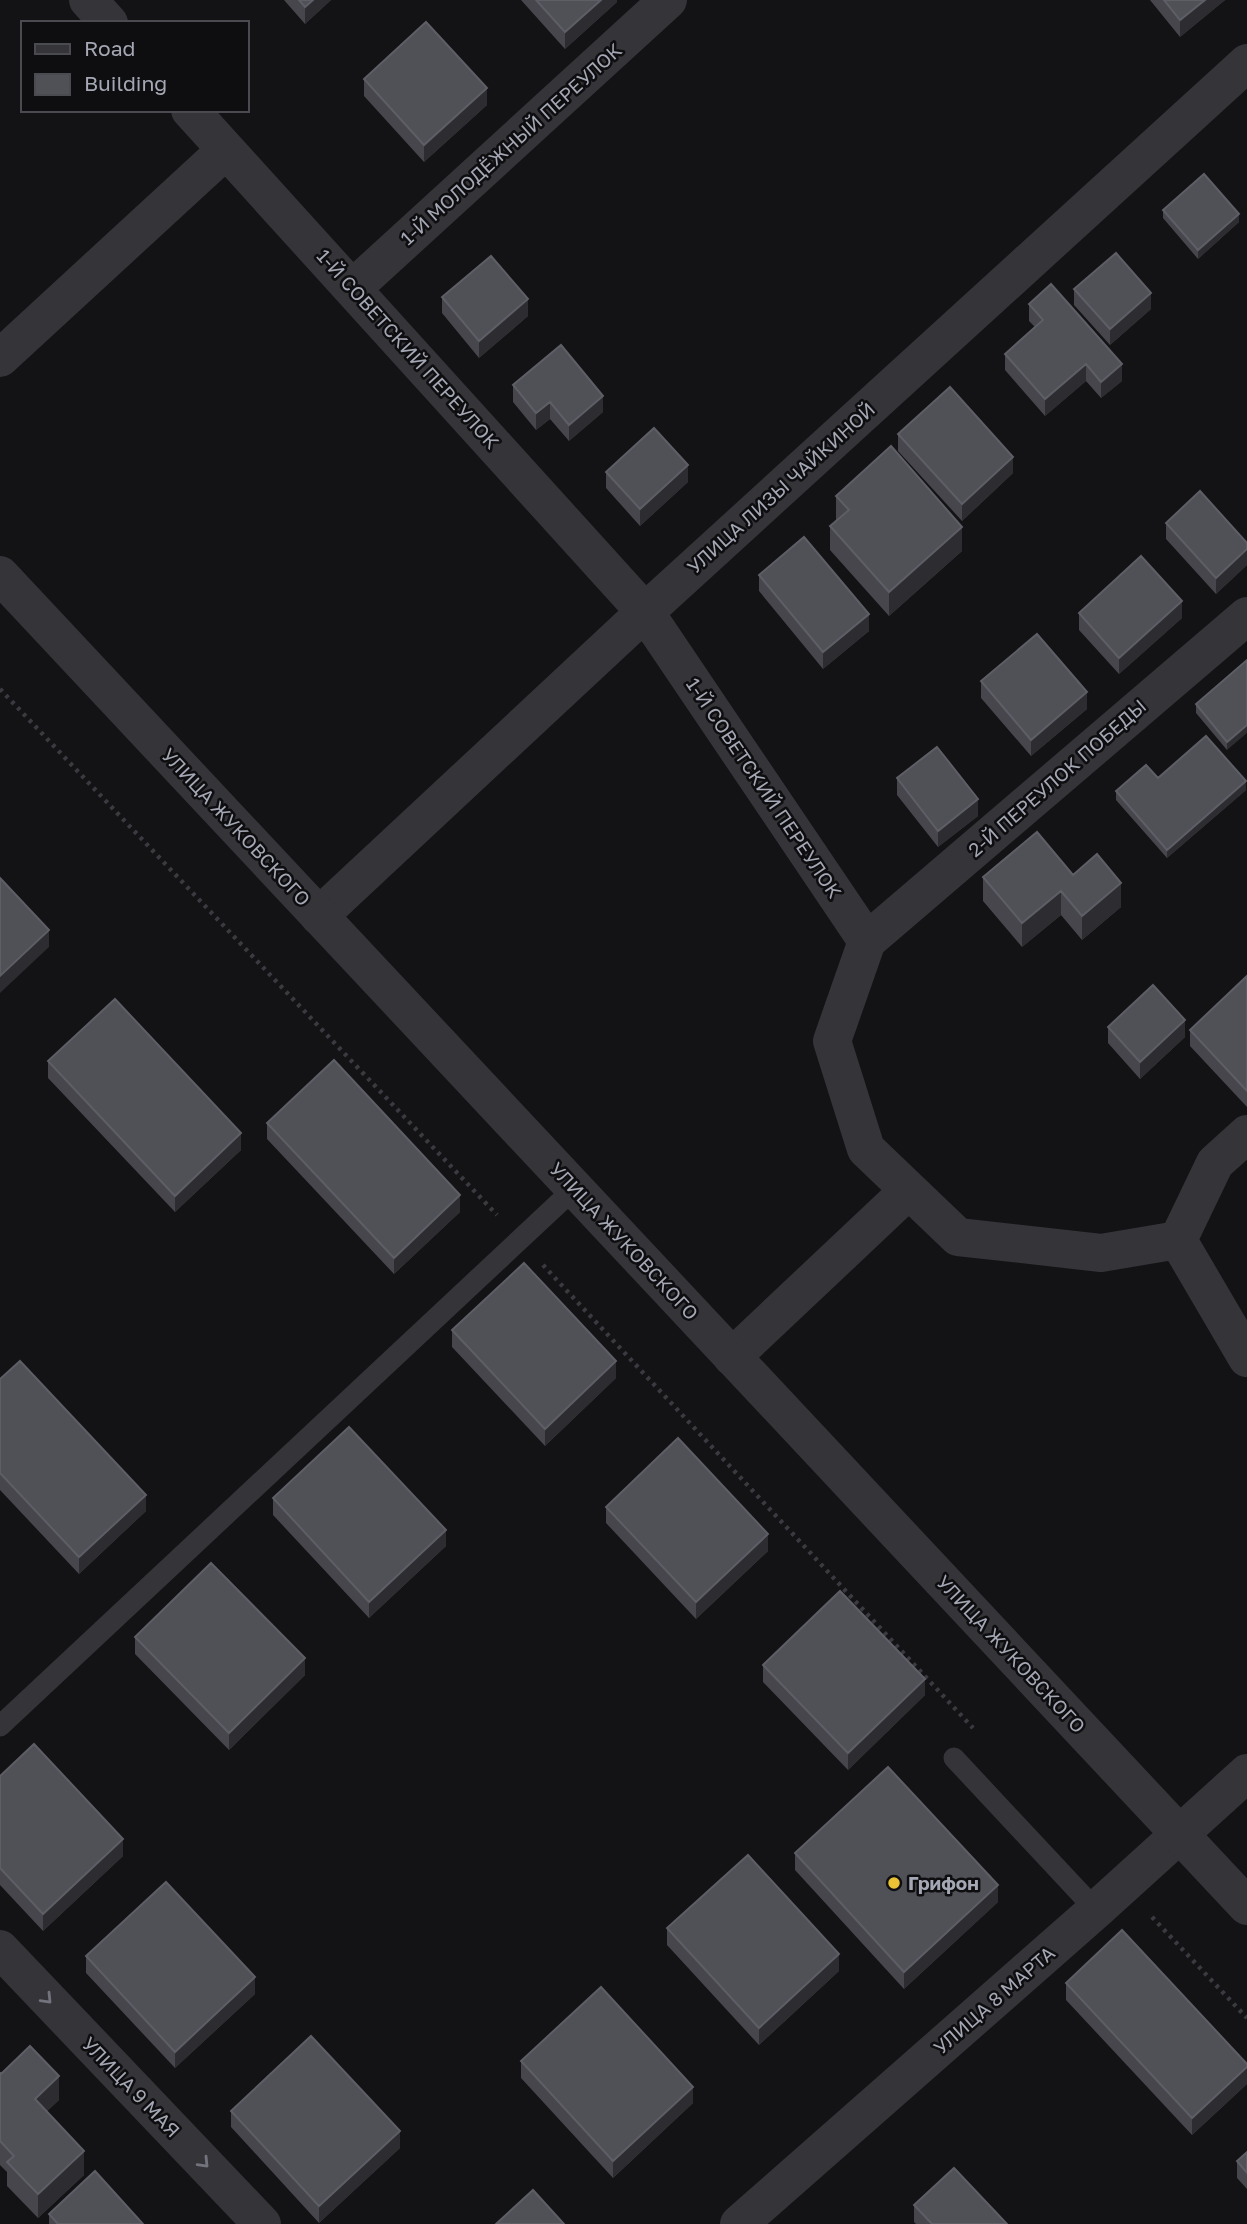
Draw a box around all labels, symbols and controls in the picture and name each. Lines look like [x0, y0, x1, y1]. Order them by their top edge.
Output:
legend [21, 21, 248, 112]
text: Road [84, 35, 135, 61]
street label: 1-Й МОЛОДЁЖНЫЙ ПЕРЕУЛОК [395, 38, 626, 249]
text: Building [84, 70, 167, 96]
street label: 1-Й СОВЕТСКИЙ ПЕРЕУЛОК [313, 244, 504, 453]
street label: УЛИЦА ЛИЗЫ ЧАЙКИНОЙ [682, 397, 879, 578]
street label: 1-Й СОВЕТСКИЙ ПЕРЕУЛОК [682, 673, 847, 902]
street label: 2-Й ПЕРЕУЛОК ПОБЕДЫ [963, 694, 1150, 861]
street label: УЛИЦА ЖУКОВСКОГО [157, 743, 315, 910]
street label: УЛИЦА ЖУКОВСКОГО [545, 1157, 703, 1324]
street label: УЛИЦА ЖУКОВСКОГО [932, 1570, 1090, 1737]
place label: Грифон [908, 1871, 979, 1894]
marker: Грифон [886, 1875, 902, 1891]
street label: УЛИЦА 8 МАРТА [928, 1941, 1059, 2058]
one-way arrow [39, 1990, 52, 2003]
street label: УЛИЦА 9 МАЯ [78, 2032, 185, 2142]
one-way arrow [196, 2155, 209, 2168]

